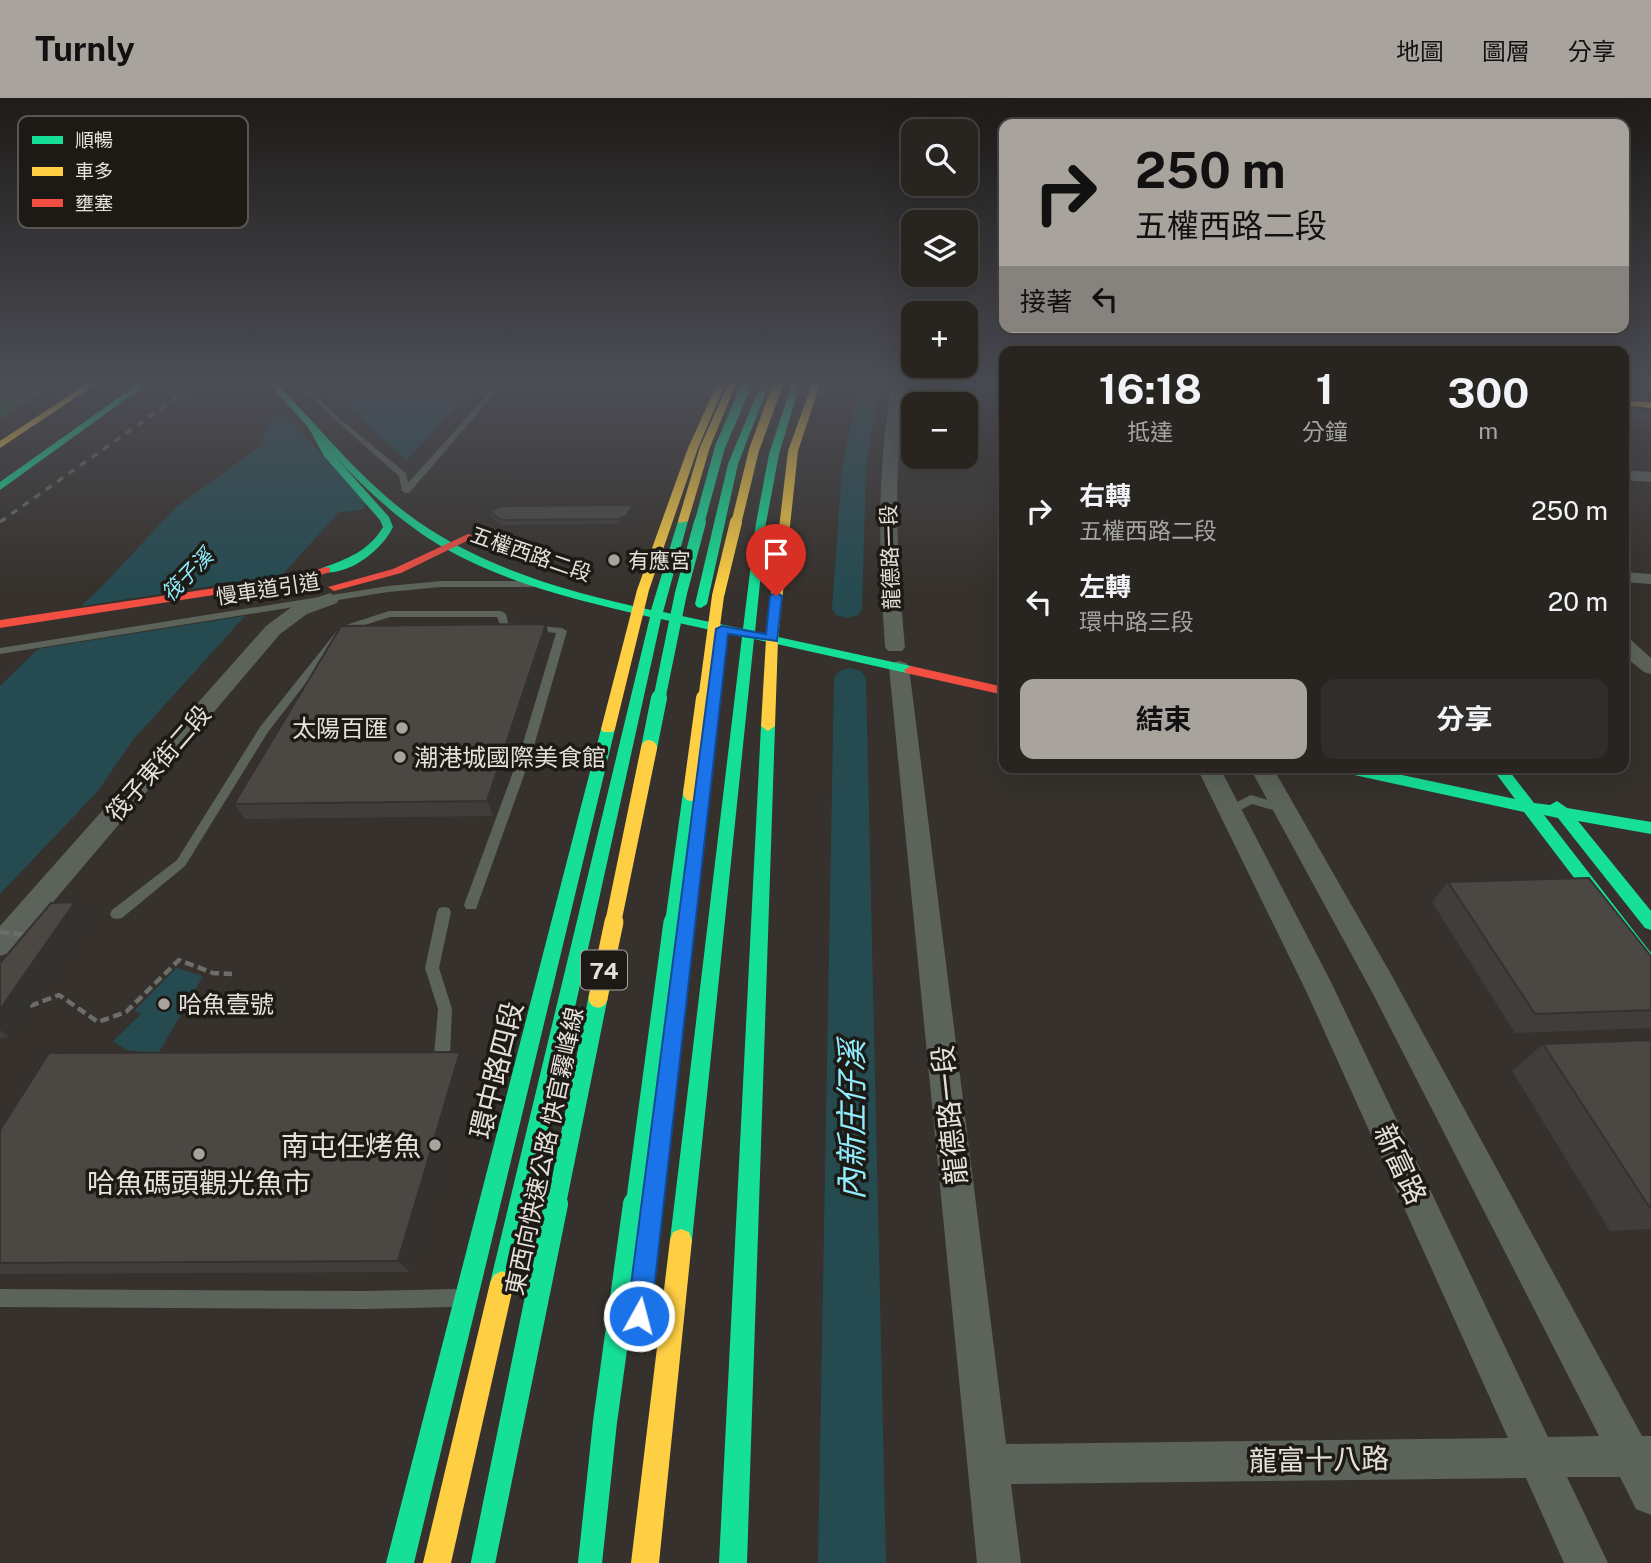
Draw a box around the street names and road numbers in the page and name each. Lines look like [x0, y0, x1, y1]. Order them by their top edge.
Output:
street label: 龍德路一段 [876, 504, 904, 610]
street label: 五權西路二段 [467, 522, 595, 586]
street label: 慢車道引道 [214, 568, 322, 610]
street label: 筏子東街二段 [100, 699, 216, 827]
road number: 74 [581, 950, 627, 990]
street label: 環中路四段 [463, 998, 529, 1142]
street label: 東西向快速公路 快官霧峰線 [500, 1004, 588, 1298]
street label: 龍德路一段 [925, 1044, 973, 1186]
street label: 新富路 [1368, 1119, 1434, 1209]
street label: 龍富十八路 [1249, 1441, 1389, 1477]

